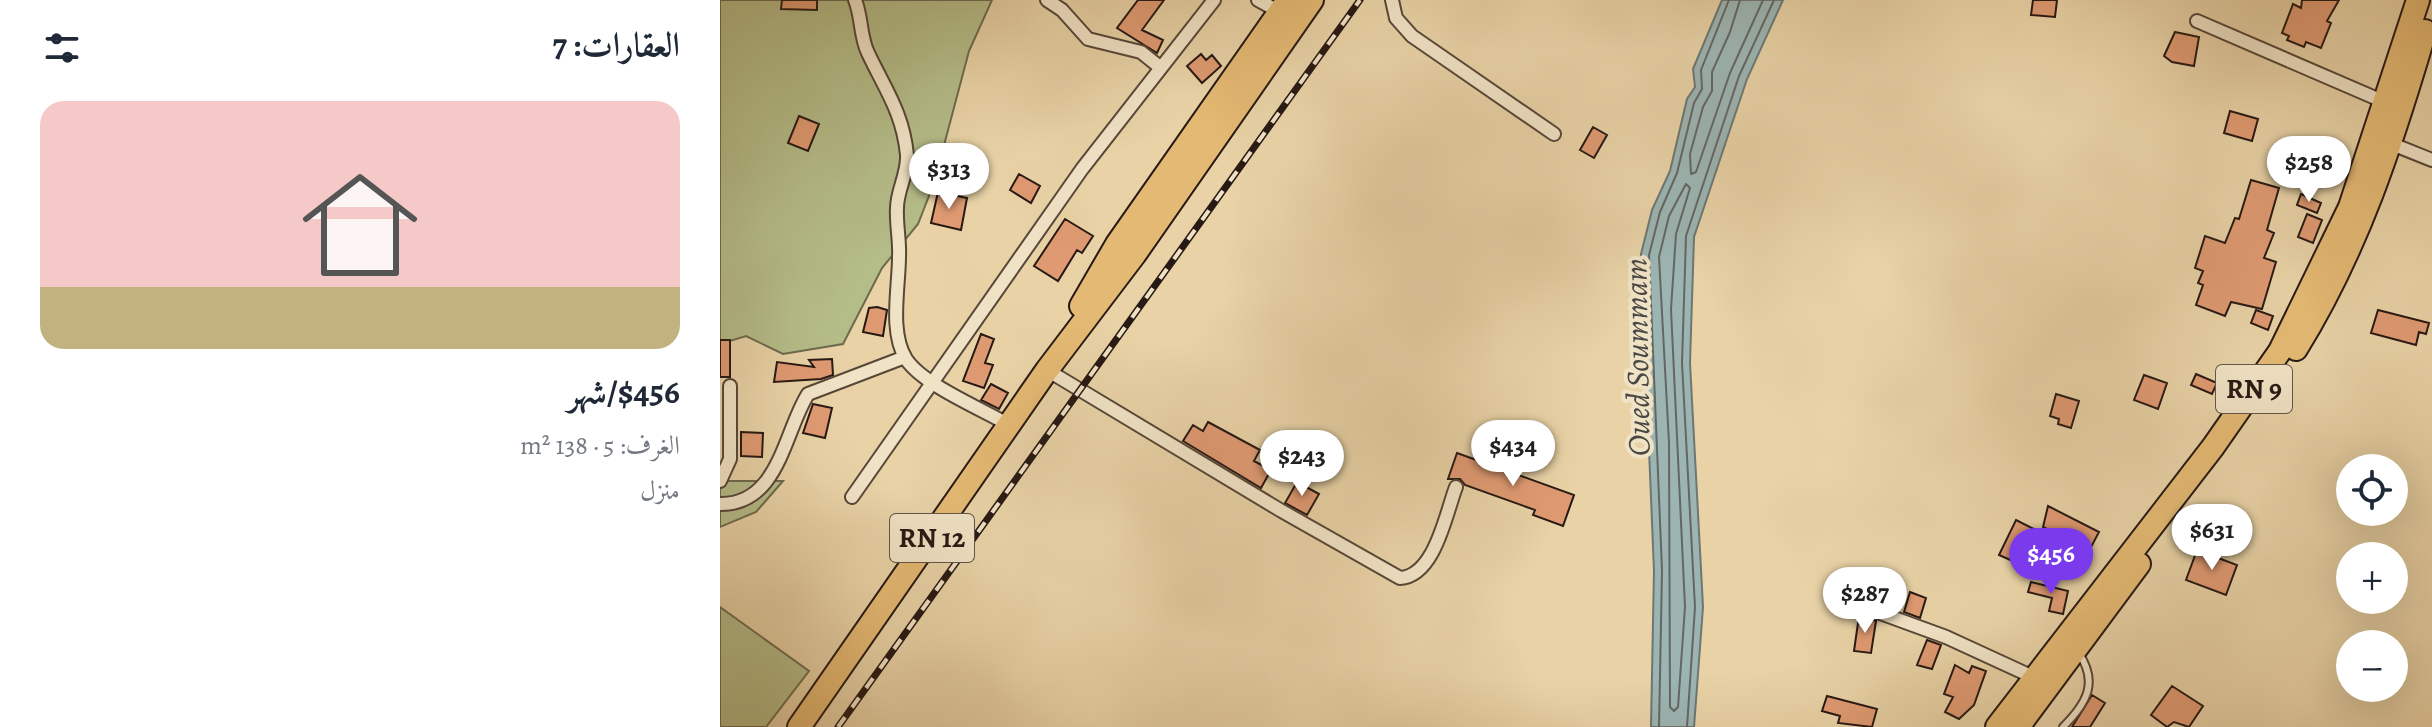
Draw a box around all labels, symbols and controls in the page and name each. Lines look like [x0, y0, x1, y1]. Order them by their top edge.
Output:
text: العقارات: 7 [553, 21, 680, 68]
icon: filters [40, 26, 84, 70]
pin: $258 [2262, 136, 2356, 204]
pin: $313 [902, 143, 996, 211]
text: $258 [2285, 144, 2333, 179]
text: $313 [927, 151, 971, 186]
icon: home [288, 153, 432, 297]
water label: Oued Soummam [1613, 258, 1661, 456]
road number: RN 9 [2216, 365, 2292, 413]
text: $456/شهر [568, 368, 680, 415]
pin: $434 [1466, 420, 1560, 488]
text: الغرف: 5 · 138 m² [520, 428, 680, 463]
text: $434 [1489, 428, 1537, 463]
pin: $243 [1255, 430, 1349, 498]
text: $243 [1278, 438, 1326, 473]
map controls [2336, 454, 2408, 702]
button: locate [2336, 454, 2408, 526]
text: منزل [640, 473, 680, 508]
pin: $631 [2165, 504, 2259, 572]
text: $631 [2190, 512, 2234, 547]
road number: RN 12 [890, 514, 974, 562]
pin: $456 [2004, 528, 2098, 596]
text: $456 [2027, 536, 2075, 571]
button: + [2336, 542, 2408, 614]
pin: $287 [1818, 567, 1912, 635]
text: $287 [1841, 575, 1889, 610]
button: − [2336, 630, 2408, 702]

